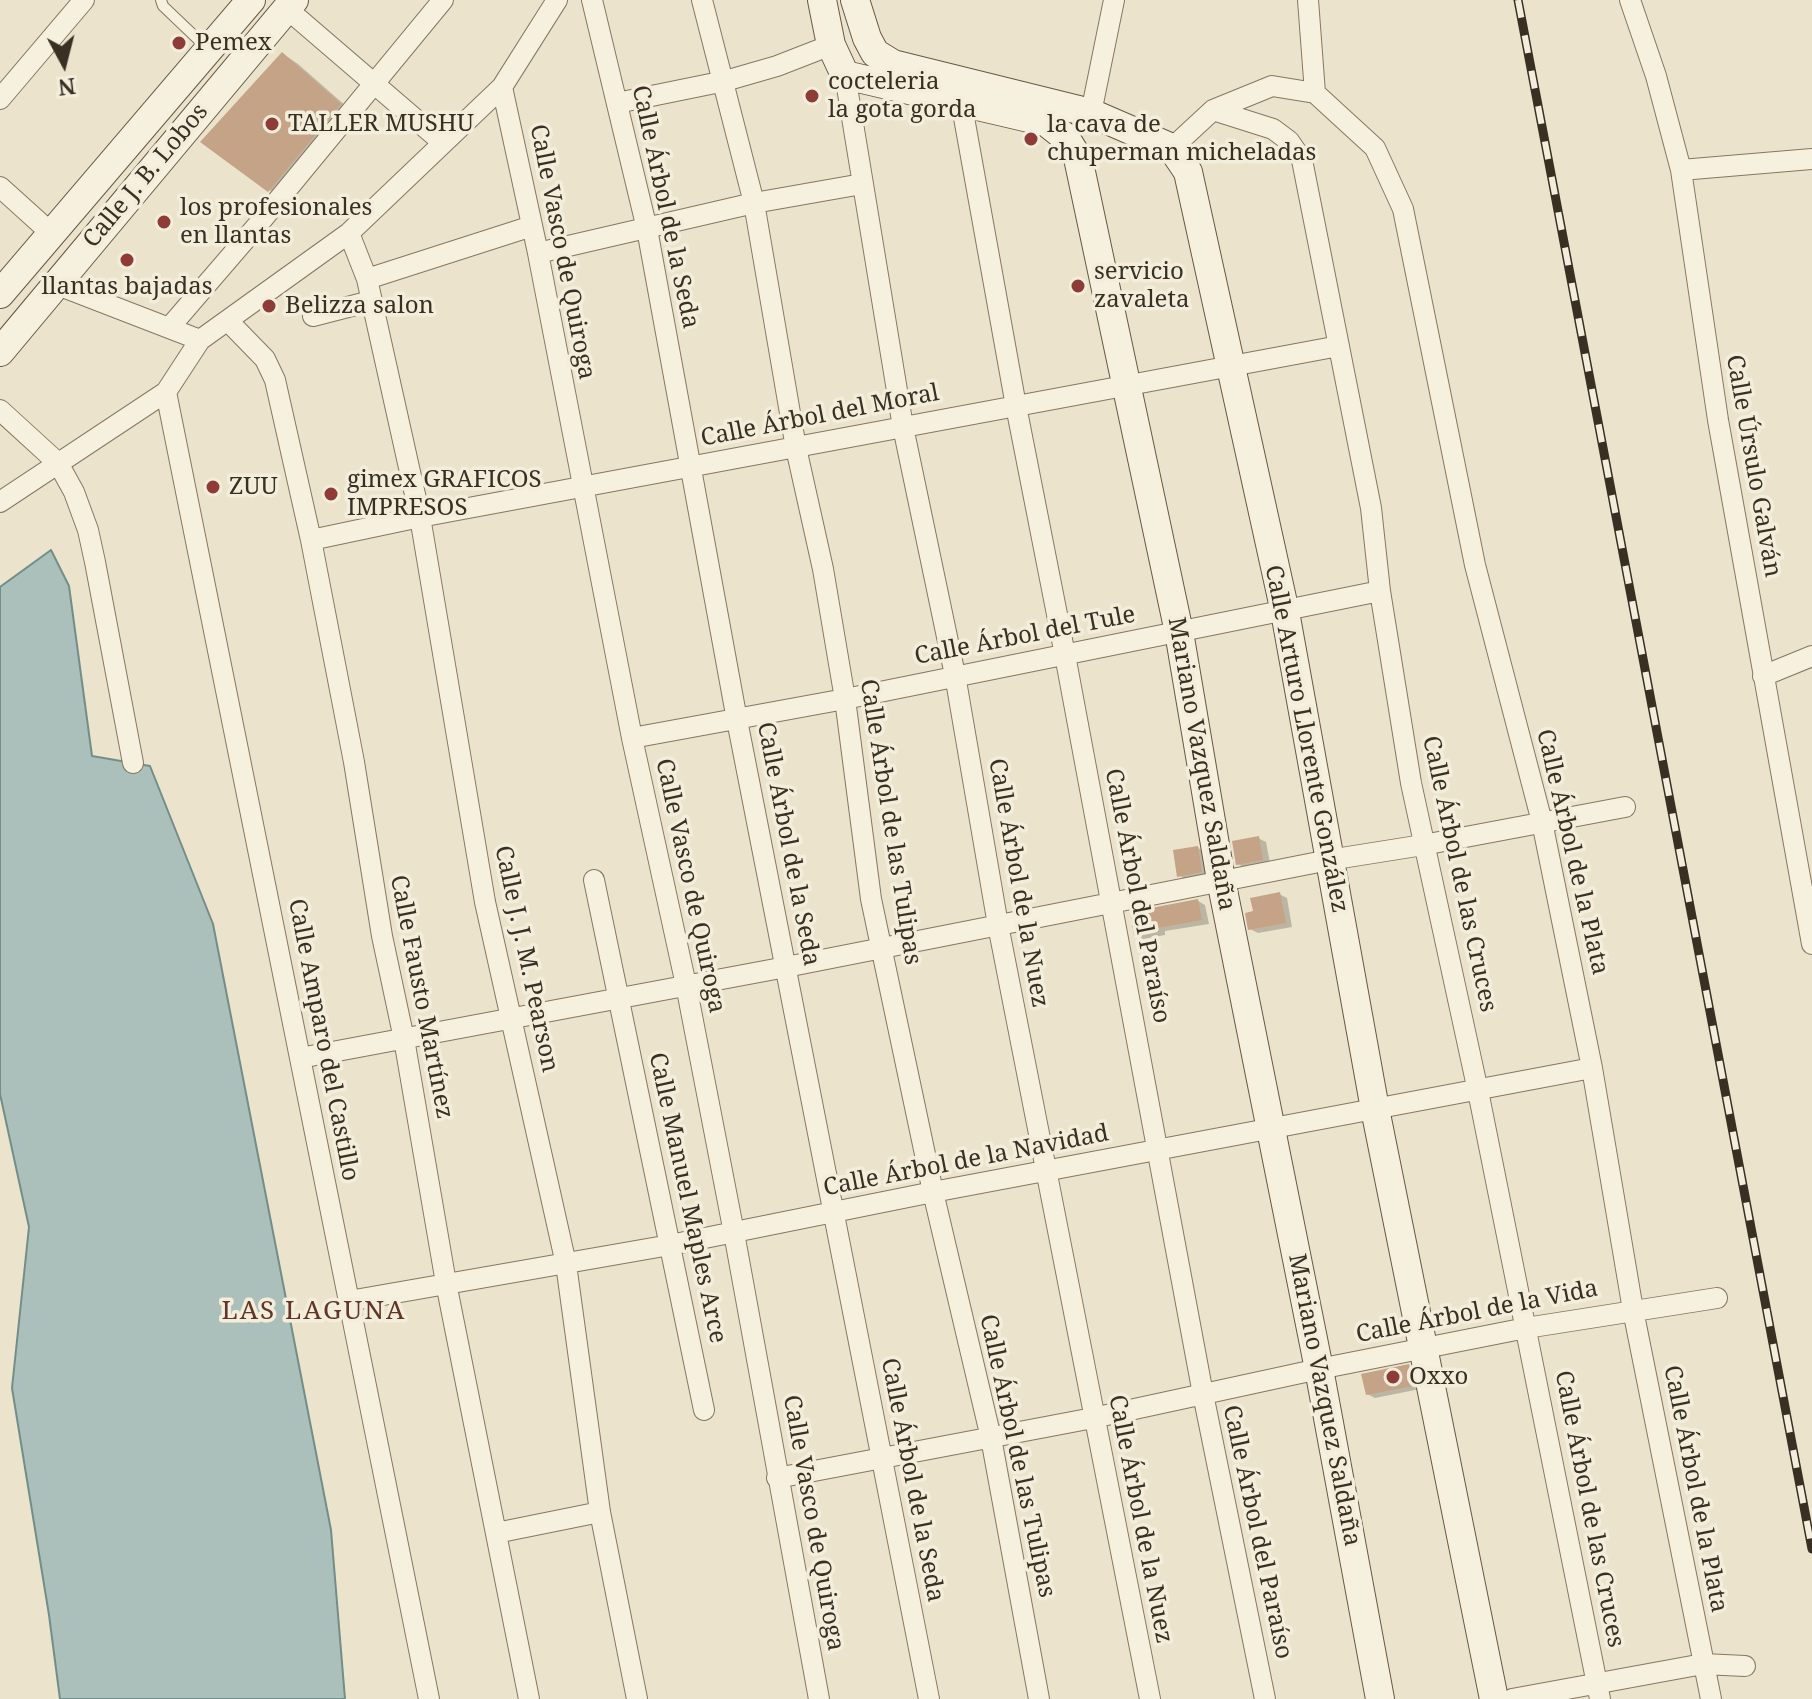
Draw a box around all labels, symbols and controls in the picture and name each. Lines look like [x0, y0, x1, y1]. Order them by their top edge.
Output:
north arrow [24, 24, 104, 104]
place label: Pemex [195, 29, 272, 57]
marker: Pemex [170, 34, 188, 52]
place label: cocteleria la gota gorda [828, 68, 976, 124]
text: N [56, 72, 77, 104]
street label: Calle Árbol de la Seda [625, 83, 705, 331]
marker: cocteleria la gota gorda [803, 87, 821, 105]
street label: Calle J. B. Lobos [77, 98, 215, 254]
place label: TALLER MUSHU [288, 110, 474, 138]
place label: la cava de chuperman micheladas [1047, 111, 1316, 167]
marker: TALLER MUSHU [263, 115, 281, 133]
street label: Calle Vasco de Quiroga [523, 122, 601, 382]
marker: la cava de chuperman micheladas [1022, 130, 1040, 148]
place label: los profesionales en llantas [180, 194, 372, 250]
marker: los profesionales en llantas [155, 213, 173, 231]
marker: llantas bajadas [118, 251, 136, 269]
place label: servicio zavaleta [1094, 258, 1189, 314]
place label: llantas bajadas [42, 273, 212, 301]
marker: servicio zavaleta [1069, 277, 1087, 295]
place label: Belizza salon [285, 292, 434, 320]
marker: Belizza salon [260, 297, 278, 315]
street label: Calle Úrsulo Galván [1719, 353, 1787, 579]
street label: Calle Árbol del Moral [698, 379, 942, 453]
place label: gimex GRAFICOS IMPRESOS [347, 466, 542, 522]
place label: ZUU [229, 473, 278, 501]
marker: ZUU [204, 478, 222, 496]
marker: gimex GRAFICOS IMPRESOS [322, 485, 340, 503]
street label: Calle Arturo Llorente González [1258, 563, 1354, 915]
street label: Calle Árbol del Tule [912, 600, 1138, 672]
street label: Mariano Vazquez Saldaña [1161, 615, 1241, 913]
street label: Calle Árbol de las Tulipas [853, 677, 927, 967]
street label: Calle Árbol de la Seda [750, 720, 826, 968]
street label: Calle Árbol de la Plata [1530, 726, 1614, 978]
street label: Calle Árbol de las Cruces [1416, 733, 1502, 1015]
street label: Calle Vasco de Quiroga [649, 756, 731, 1016]
street label: Calle Árbol de la Nuez [982, 756, 1054, 1010]
street label: Calle Árbol del Paraíso [1098, 766, 1176, 1026]
street label: Calle J. J. M. Pearson [488, 843, 564, 1075]
street label: Calle Fausto Martínez [383, 873, 459, 1121]
street label: Calle Amparo del Castillo [282, 897, 364, 1183]
street label: Calle Manuel Maples Arce [642, 1050, 732, 1346]
street label: Calle Árbol de la Navidad [821, 1119, 1111, 1203]
street label: Mariano Vazquez Saldaña [1282, 1251, 1366, 1549]
street label: Calle Árbol de la Vida [1354, 1274, 1600, 1350]
district label: LAS LAGUNA [222, 1296, 406, 1328]
street label: Calle Árbol de las Tulipas [973, 1312, 1061, 1600]
street label: Calle Árbol de la Seda [874, 1356, 950, 1604]
place label: Oxxo [1409, 1363, 1468, 1391]
street label: Calle Árbol de la Plata [1657, 1363, 1733, 1615]
marker: Oxxo [1384, 1368, 1402, 1386]
street label: Calle Árbol de las Cruces [1548, 1368, 1630, 1650]
street label: Calle Árbol de la Nuez [1102, 1392, 1178, 1646]
street label: Calle Vasco de Quiroga [776, 1393, 850, 1653]
street label: Calle Árbol del Paraíso [1216, 1403, 1298, 1661]

